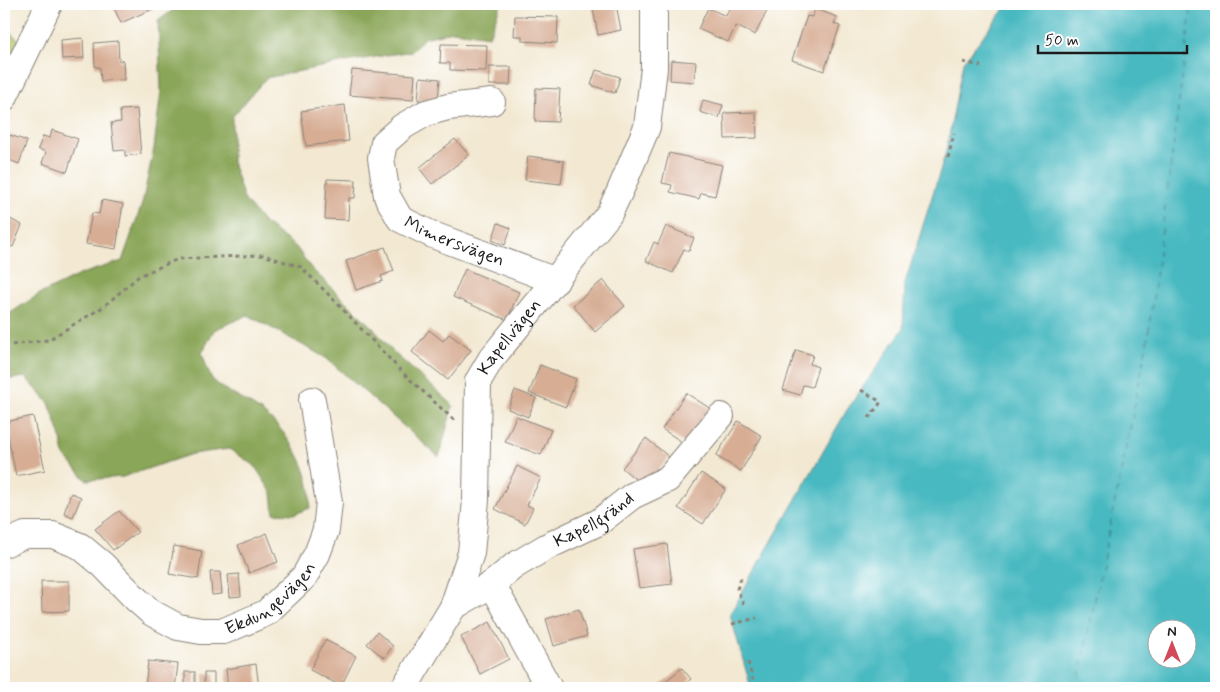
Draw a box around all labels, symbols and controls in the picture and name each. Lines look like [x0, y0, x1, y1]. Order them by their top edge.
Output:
scale bar [1038, 22, 1186, 54]
text: 50 m [1045, 31, 1079, 51]
street label: Mimersvägen [400, 211, 508, 273]
street label: Kapellvägen [472, 294, 547, 380]
street label: Kapellgränd [550, 487, 639, 554]
street label: Ekdungevägen [221, 558, 322, 641]
north arrow [1148, 620, 1198, 670]
text: N [1167, 623, 1177, 641]

